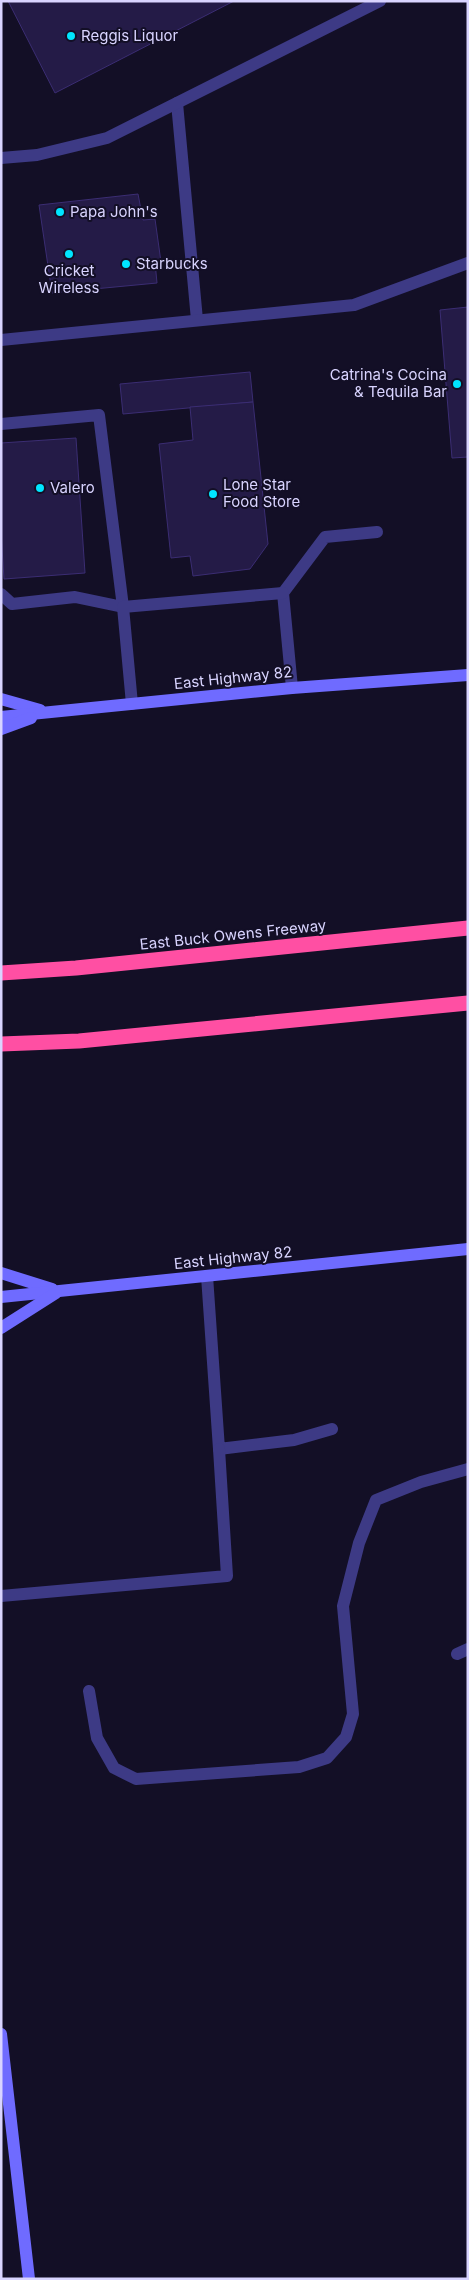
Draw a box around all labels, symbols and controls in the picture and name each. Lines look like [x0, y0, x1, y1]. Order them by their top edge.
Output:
place label: Reggis Liquor [81, 26, 179, 45]
marker: Reggis Liquor [65, 30, 77, 42]
place label: Papa John's [70, 202, 158, 221]
marker: Papa John's [54, 206, 66, 218]
marker: Cricket Wireless [63, 248, 75, 260]
place label: Starbucks [136, 254, 208, 273]
marker: Starbucks [120, 258, 132, 270]
place label: Cricket Wireless [39, 261, 99, 297]
place label: Catrina's Cocina & Tequila Bar [330, 365, 447, 401]
marker: Catrina's Cocina & Tequila Bar [451, 378, 463, 390]
place label: Lone Star Food Store [223, 475, 300, 511]
place label: Valero [50, 478, 95, 497]
marker: Valero [34, 482, 46, 494]
marker: Lone Star Food Store [207, 488, 219, 500]
street label: East Highway 82 [173, 662, 293, 693]
street label: East Buck Owens Freeway [139, 915, 328, 954]
street label: East Highway 82 [173, 1242, 293, 1273]

